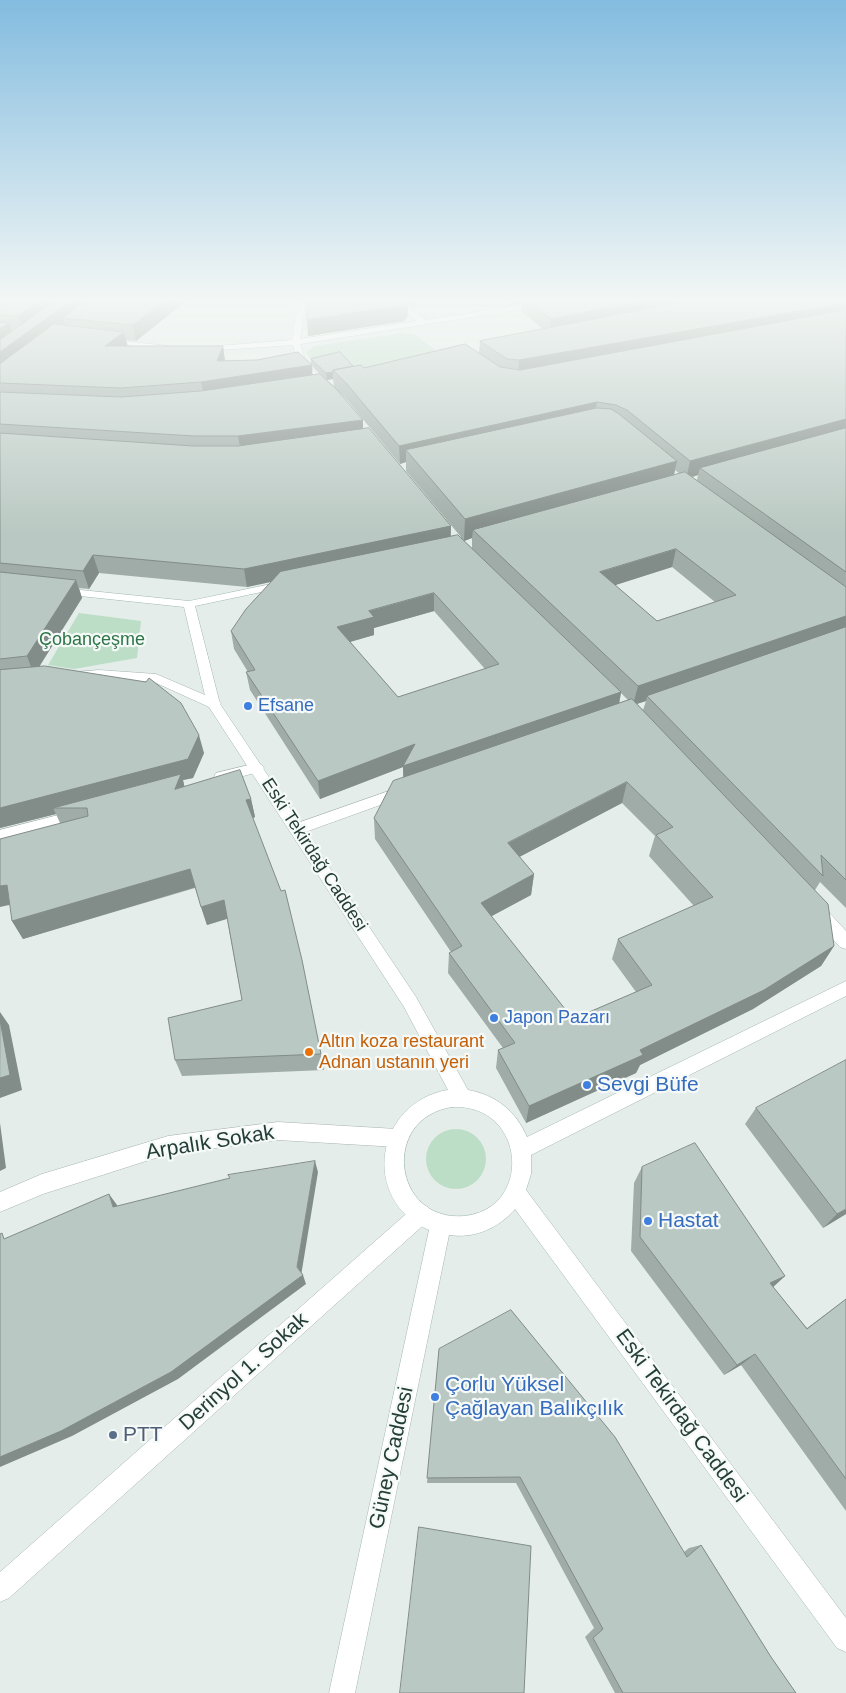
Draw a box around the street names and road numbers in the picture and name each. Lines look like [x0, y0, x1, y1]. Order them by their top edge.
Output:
street label: Eski Tekirdağ Caddesi [256, 774, 372, 936]
street label: Arpalık Sokak [144, 1120, 276, 1166]
street label: Derinyol 1. Sokak [174, 1308, 314, 1436]
street label: Eski Tekirdağ Caddesi [610, 1325, 752, 1507]
street label: Güney Caddesi [365, 1385, 419, 1531]

